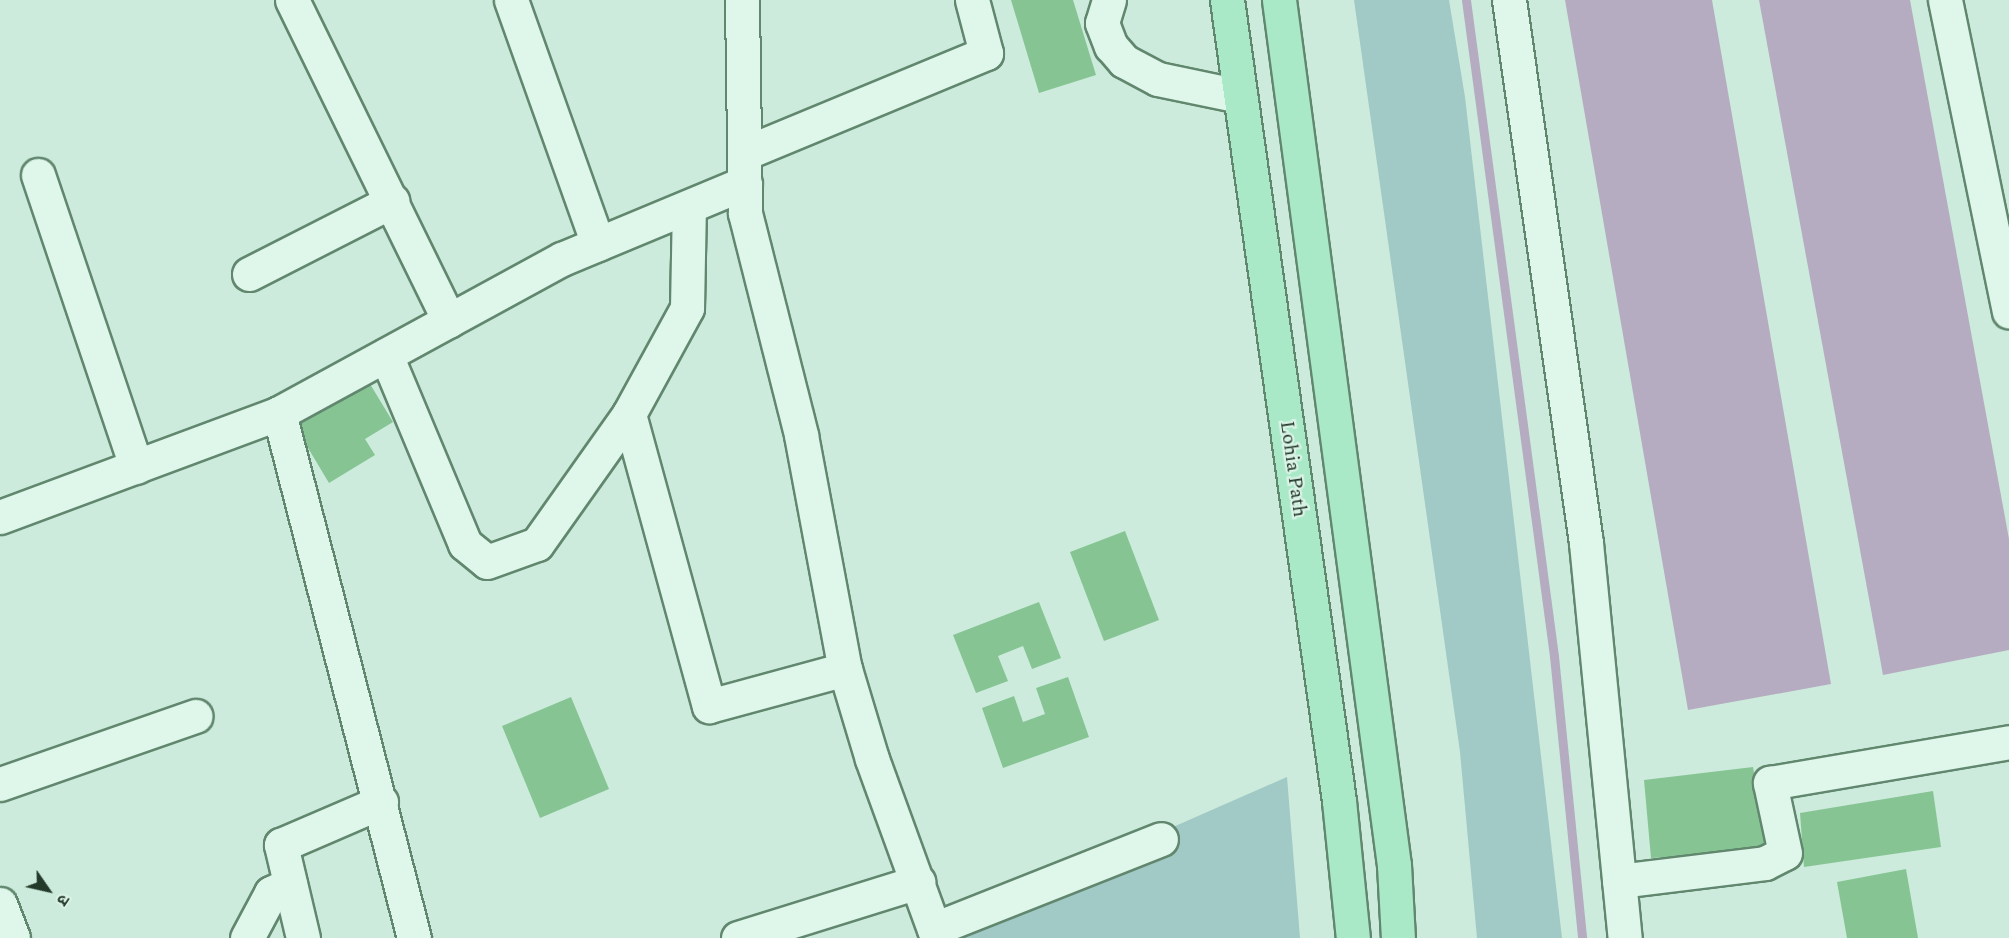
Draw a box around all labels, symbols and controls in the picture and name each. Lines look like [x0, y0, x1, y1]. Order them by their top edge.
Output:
street label: Lohia Path [1274, 419, 1312, 519]
north arrow [18, 860, 78, 920]
text: उ [50, 889, 75, 911]

